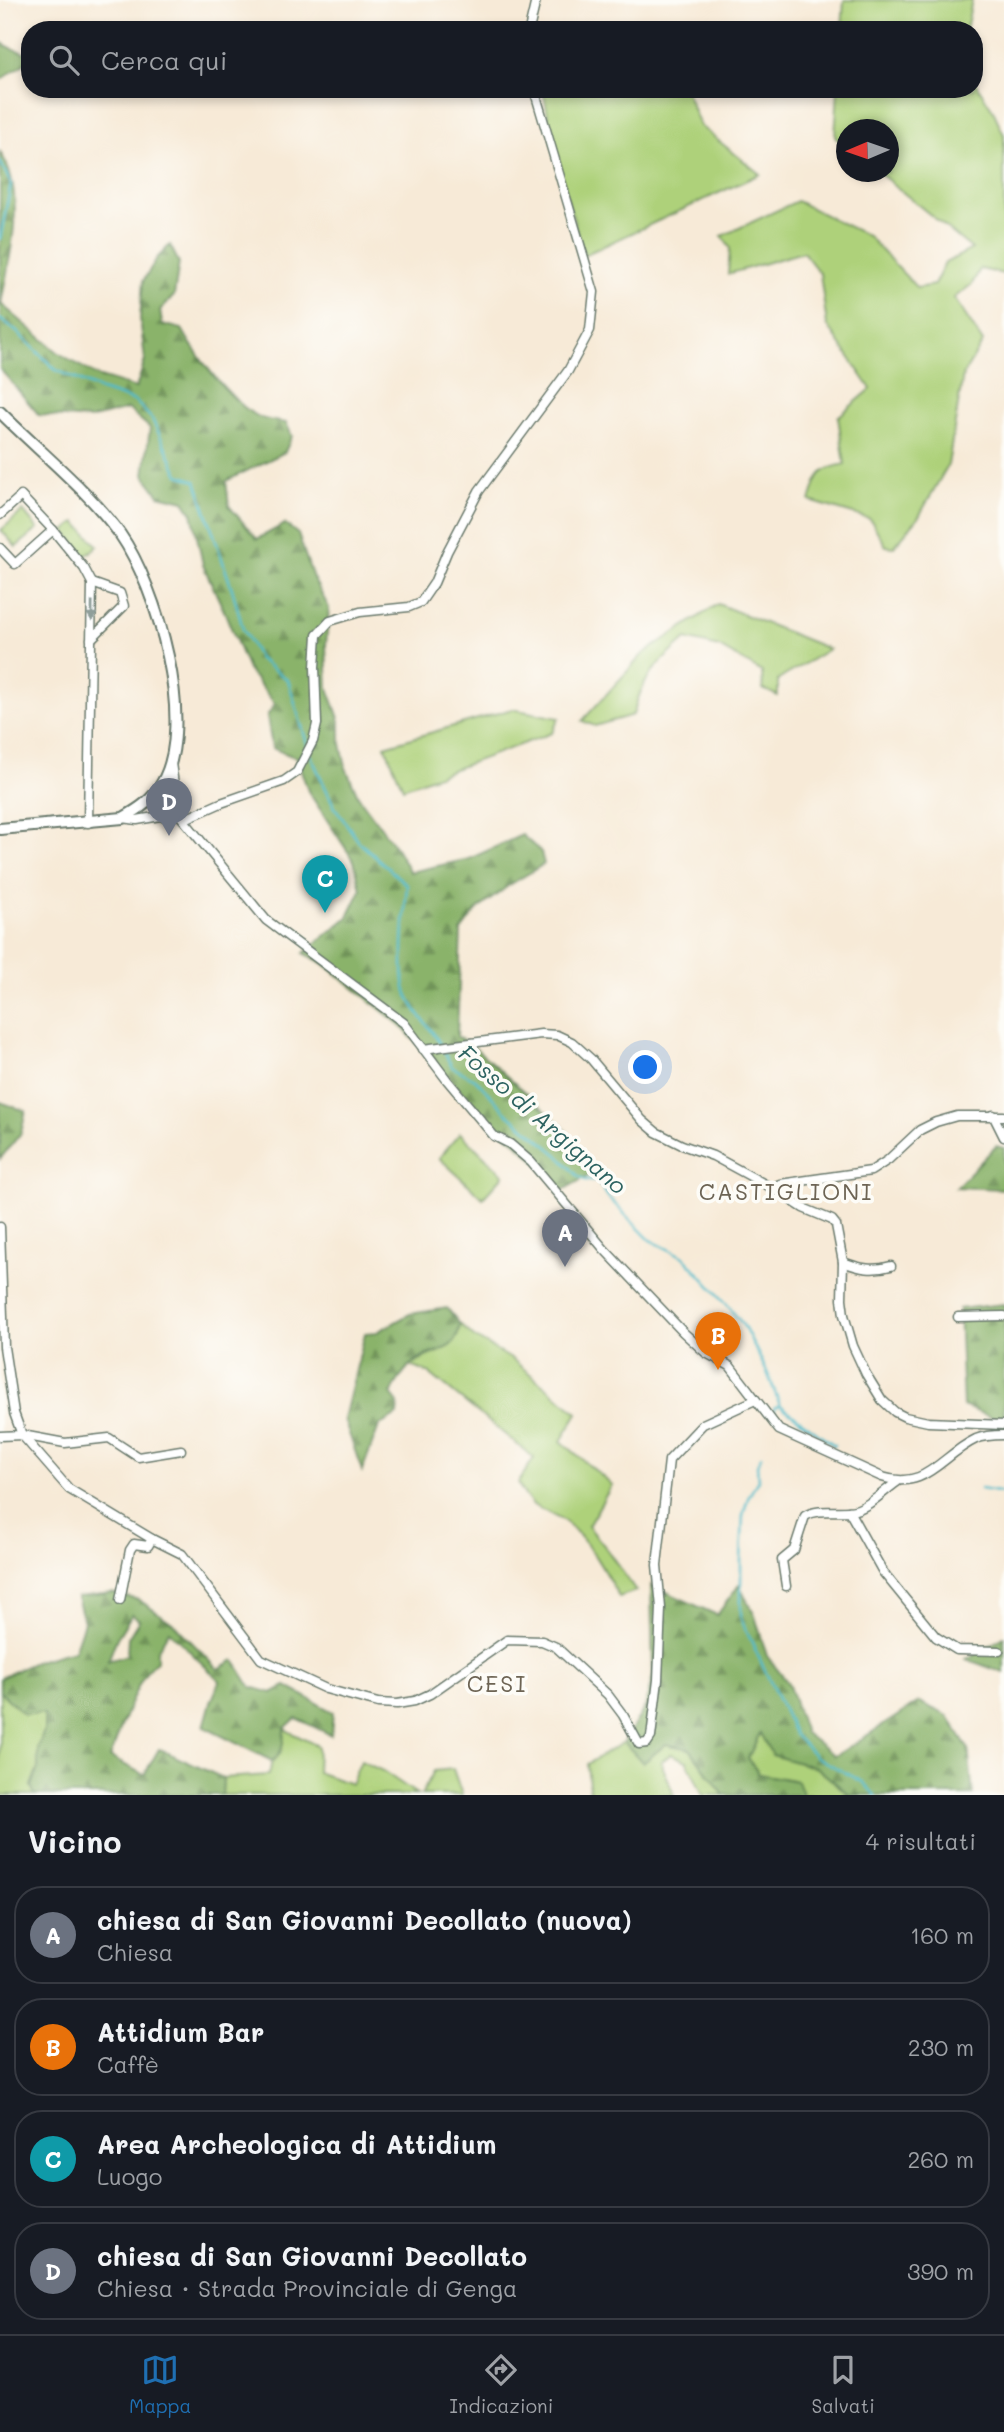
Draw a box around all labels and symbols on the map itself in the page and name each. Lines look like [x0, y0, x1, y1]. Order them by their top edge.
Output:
north arrow [836, 119, 899, 182]
one-way arrow [86, 601, 97, 623]
pin: D [146, 778, 192, 836]
pin: C [302, 855, 348, 913]
water label: Fosso di Argignano [453, 1038, 633, 1200]
your location [628, 1050, 662, 1084]
district label: CASTIGLIONI [699, 1176, 873, 1206]
pin: A [542, 1209, 588, 1267]
pin: B [695, 1312, 741, 1370]
district label: CESI [467, 1668, 527, 1698]

